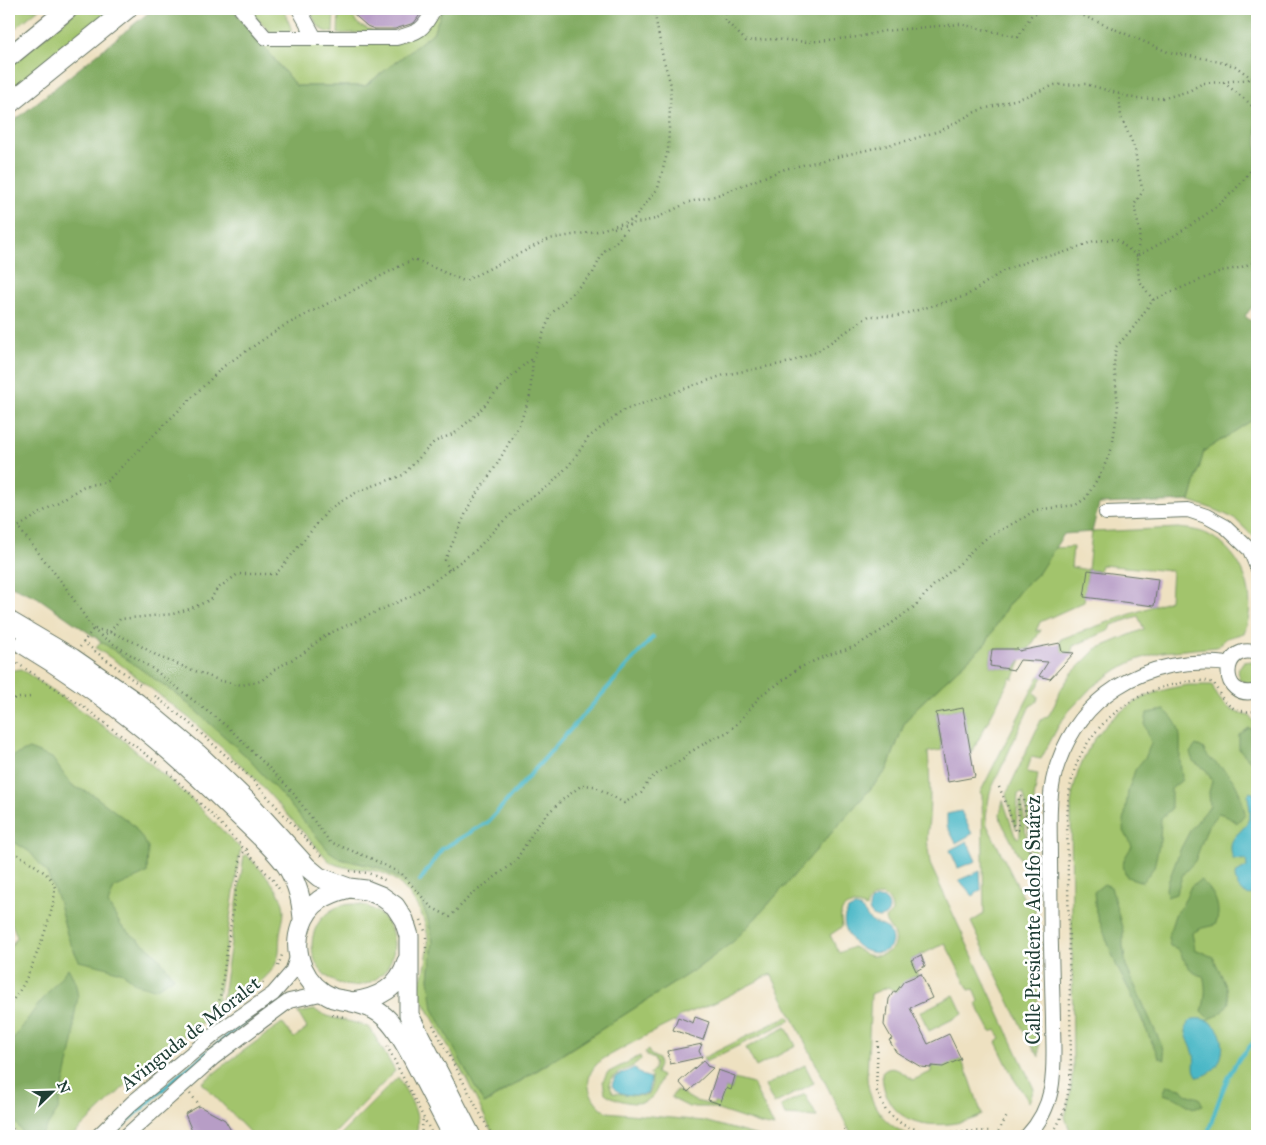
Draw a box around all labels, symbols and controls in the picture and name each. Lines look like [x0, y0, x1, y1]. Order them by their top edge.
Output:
street label: Calle Presidente Adolfo Suárez [1021, 795, 1045, 1045]
street label: Avinguda de Moralet [114, 971, 266, 1097]
north arrow [28, 1068, 78, 1118]
text: N [53, 1078, 74, 1096]

